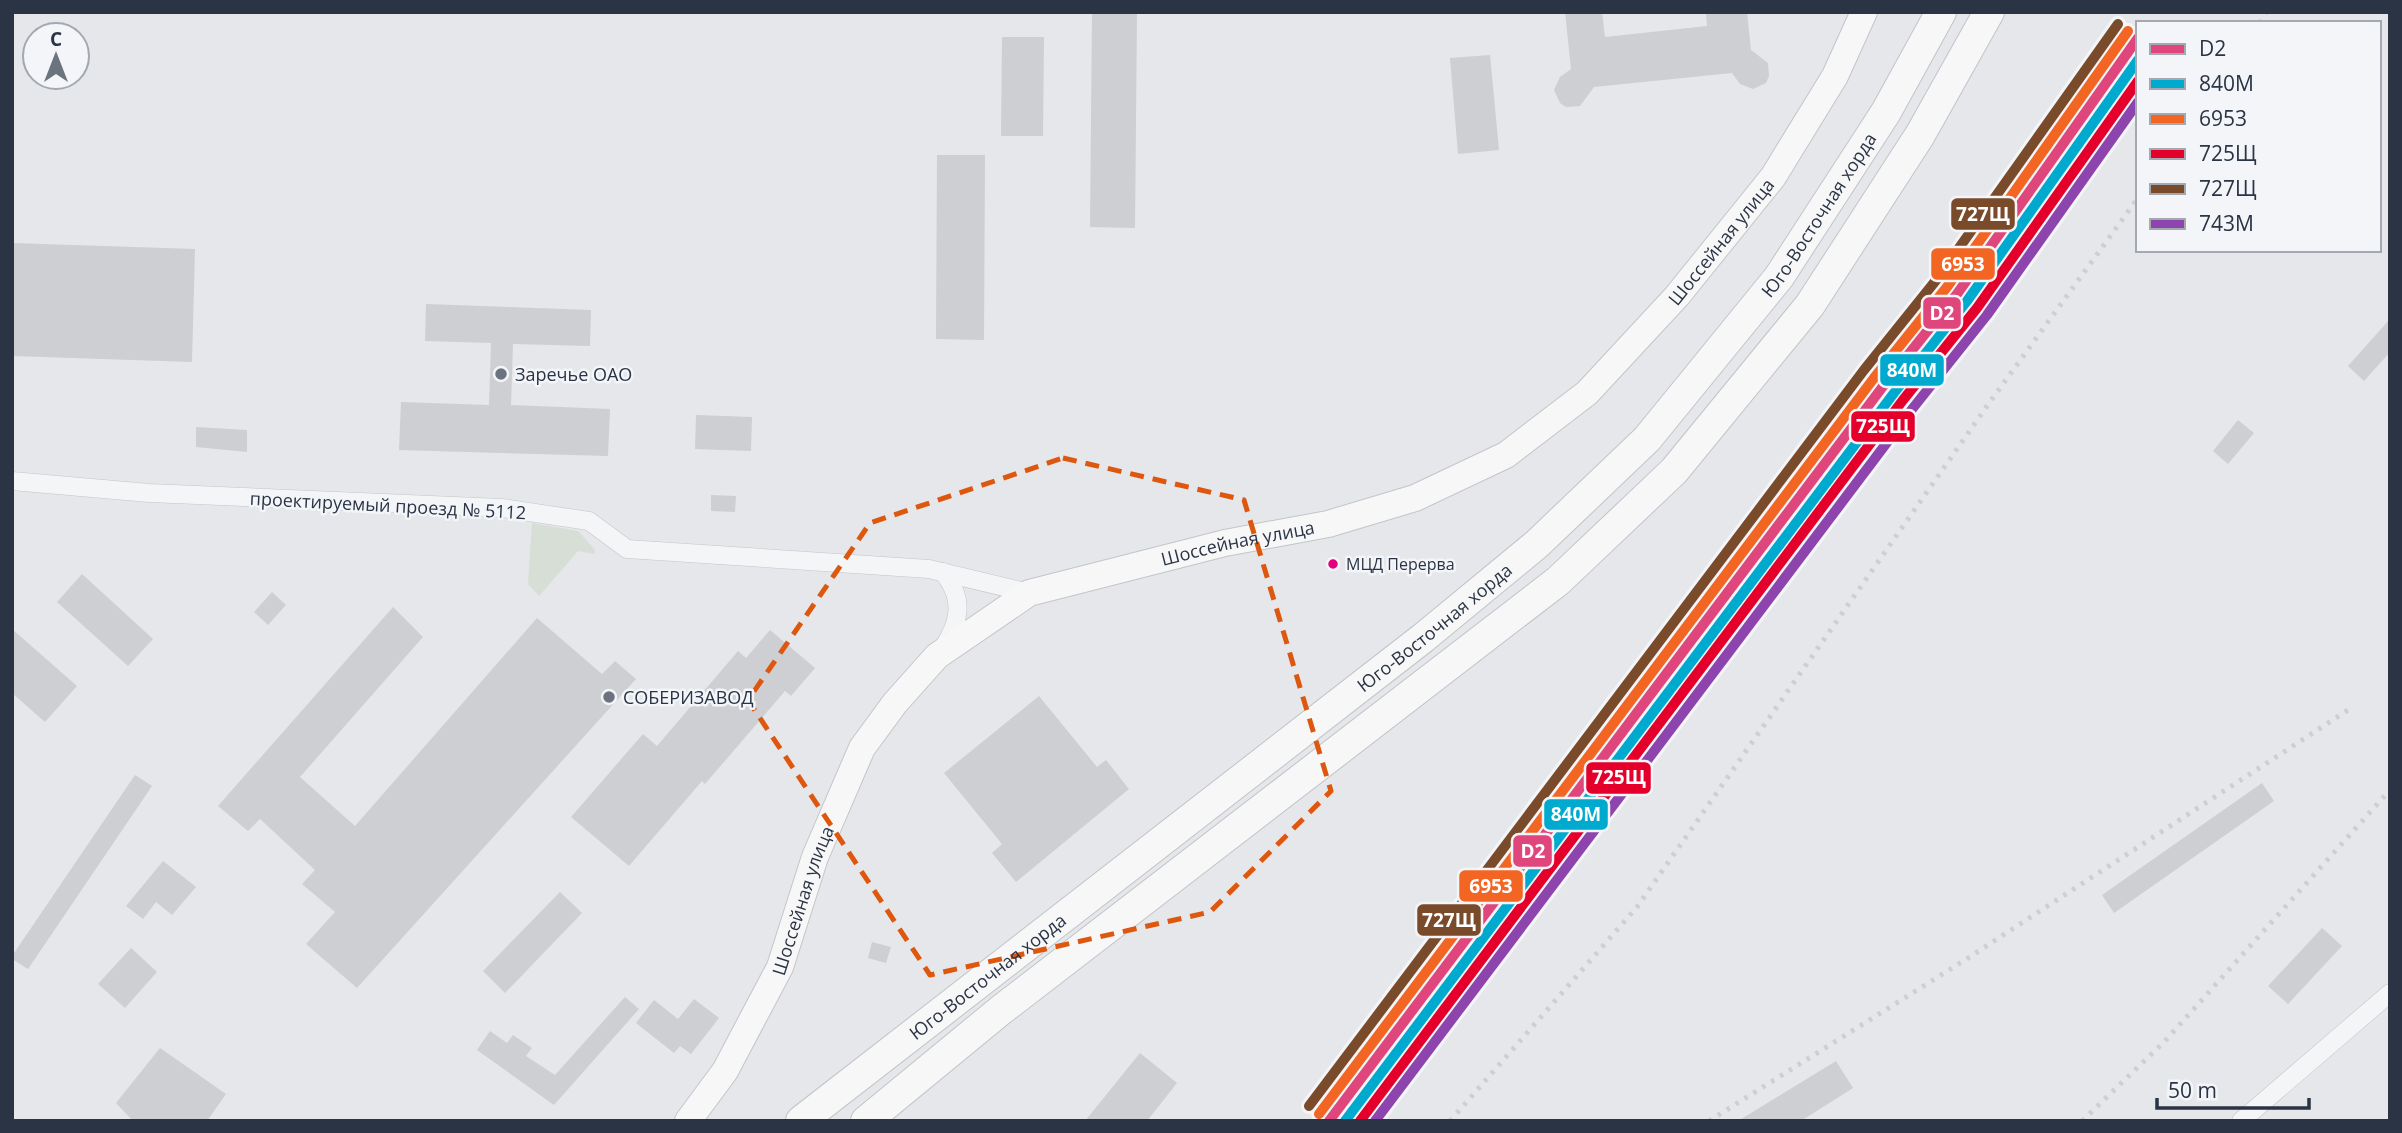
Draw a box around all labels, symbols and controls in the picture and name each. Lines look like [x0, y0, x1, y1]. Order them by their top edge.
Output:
north arrow [21, 21, 91, 91]
legend [2136, 21, 2381, 252]
text: С [50, 26, 62, 52]
text: D2 [2199, 34, 2226, 62]
text: 840М [2199, 69, 2254, 97]
text: 6953 [2199, 104, 2247, 132]
street label: Юго-Восточная хорда [1756, 128, 1881, 302]
text: 725Щ [2199, 139, 2257, 167]
street label: Шоссейная улица [1662, 173, 1779, 310]
text: 727Щ [2199, 174, 2257, 202]
line badge: 727Щ [1950, 197, 2016, 231]
text: 727Щ [1956, 201, 2010, 227]
text: 743М [2199, 209, 2254, 237]
line badge: 6953 [1930, 247, 1996, 281]
text: 6953 [1941, 251, 1985, 277]
line badge: D2 [1922, 296, 1962, 330]
text: D2 [1930, 300, 1955, 326]
line badge: 840М [1879, 353, 1945, 387]
text: 840М [1887, 357, 1937, 383]
place label: Заречье ОАО [515, 362, 632, 386]
marker: Заречье ОАО [493, 366, 509, 382]
line badge: 725Щ [1850, 410, 1916, 443]
text: 725Щ [1856, 413, 1910, 439]
street label: проектируемый проезд № 5112 [249, 486, 527, 524]
street label: Шоссейная улица [1158, 515, 1316, 571]
place label: МЦД Перерва [1346, 553, 1455, 575]
marker: МЦД Перерва [1326, 557, 1340, 571]
street label: Юго-Восточная хорда [1352, 558, 1517, 697]
place label: СОБЕРИЗАВОД [623, 685, 754, 709]
marker: СОБЕРИЗАВОД [601, 689, 617, 705]
line badge: 725Щ [1585, 761, 1652, 795]
text: 725Щ [1592, 764, 1646, 790]
line badge: 840М [1543, 798, 1609, 831]
text: 840М [1551, 801, 1601, 827]
street label: Шоссейная улица [766, 822, 839, 978]
line badge: D2 [1512, 834, 1553, 868]
text: D2 [1521, 838, 1546, 864]
line badge: 6953 [1458, 869, 1524, 903]
text: 6953 [1469, 873, 1513, 899]
line badge: 727Щ [1416, 903, 1482, 937]
text: 727Щ [1422, 907, 1476, 933]
street label: Юго-Восточная хорда [904, 908, 1071, 1045]
scale bar [2157, 1066, 2309, 1110]
text: 50 m [2168, 1076, 2217, 1104]

